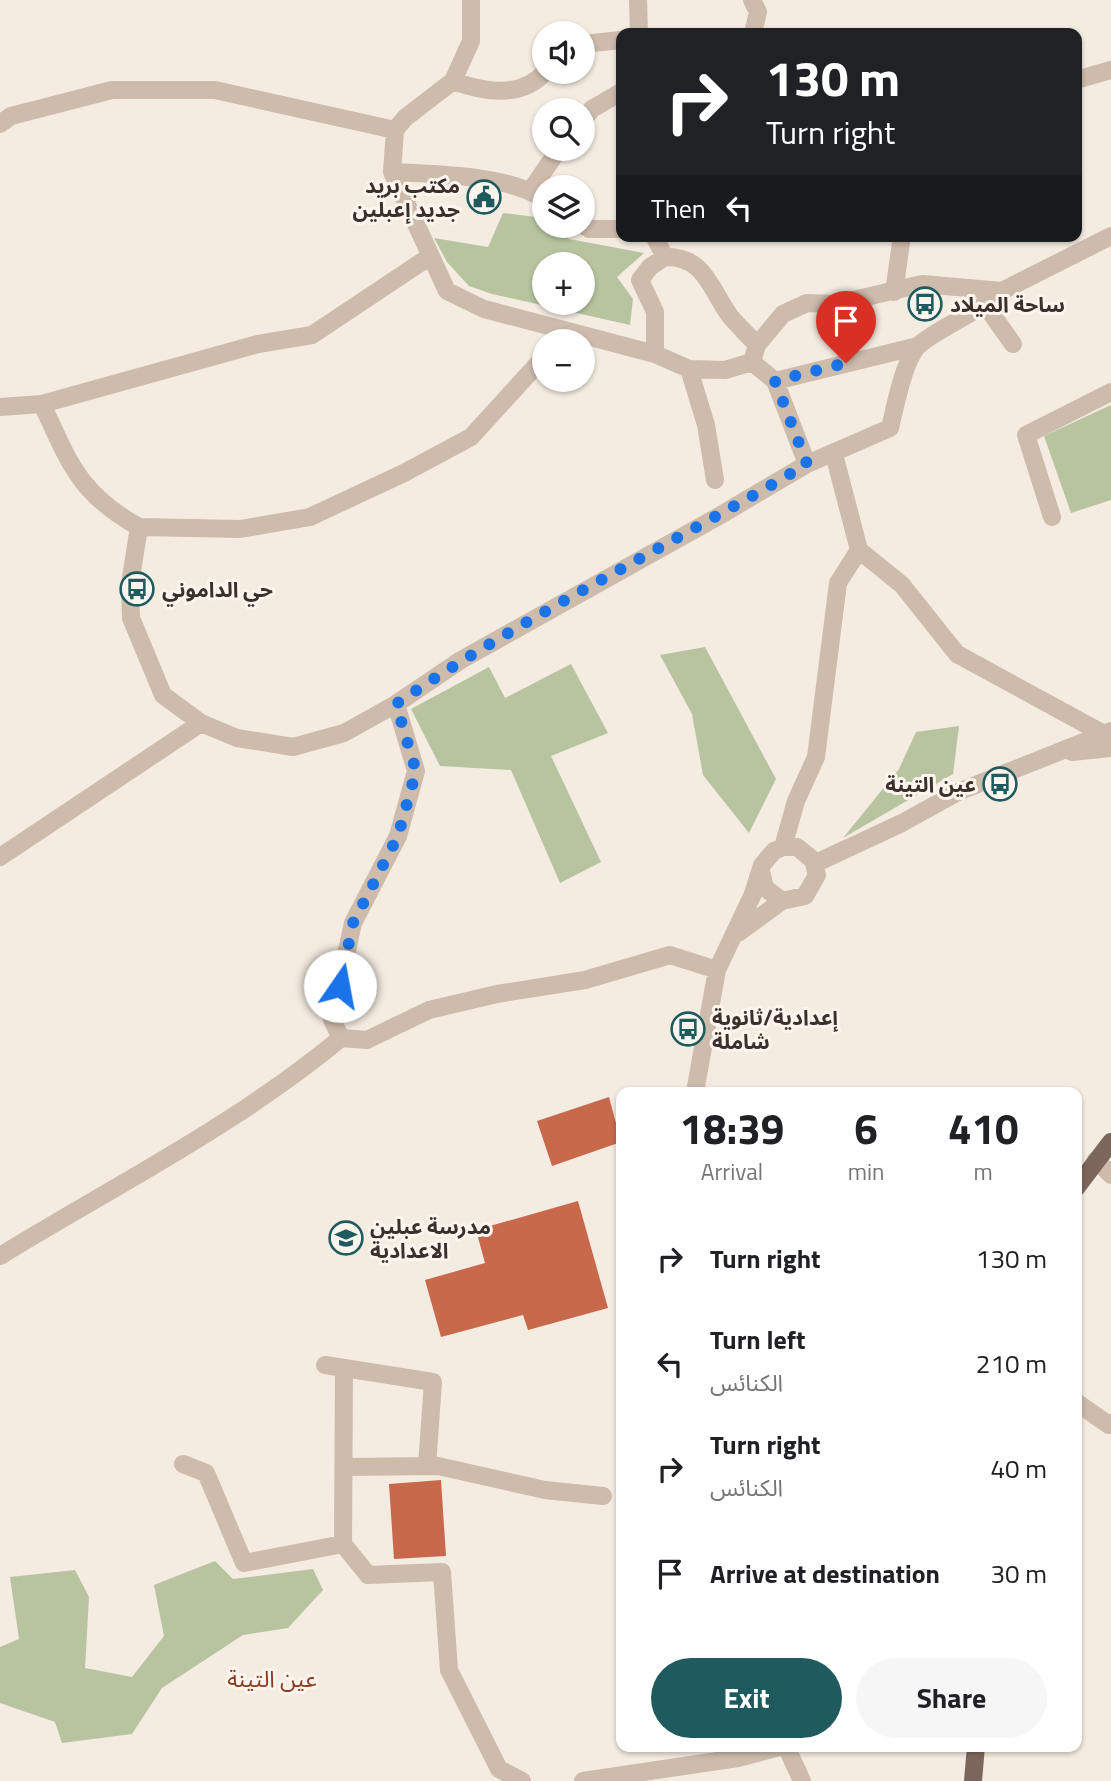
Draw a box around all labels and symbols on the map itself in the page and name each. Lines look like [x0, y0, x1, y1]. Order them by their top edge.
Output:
place label: مكتب بريد جديد إعبلين [352, 169, 460, 225]
public building icon: مكتب بريد جديد إعبلين [465, 178, 503, 216]
bus stop icon: ساحة الميلاد [906, 285, 944, 323]
place label: ساحة الميلاد [950, 288, 1065, 320]
pin [816, 291, 876, 363]
bus stop icon: حي الداموني [118, 570, 156, 608]
place label: حي الداموني [162, 573, 273, 607]
bus stop icon: عين التينة [981, 765, 1019, 803]
place label: عين التينة [885, 768, 976, 800]
position arrow [303, 949, 377, 1023]
place label: إعدادية/ثانوية شاملة [712, 1001, 839, 1057]
bus stop icon: إعدادية/ثانوية شاملة [669, 1010, 707, 1048]
place label: مدرسة عبلين الاعدادية [370, 1210, 491, 1266]
school or university icon: مدرسة عبلين الاعدادية [327, 1219, 365, 1257]
district label: عين التينة [227, 1661, 317, 1696]

